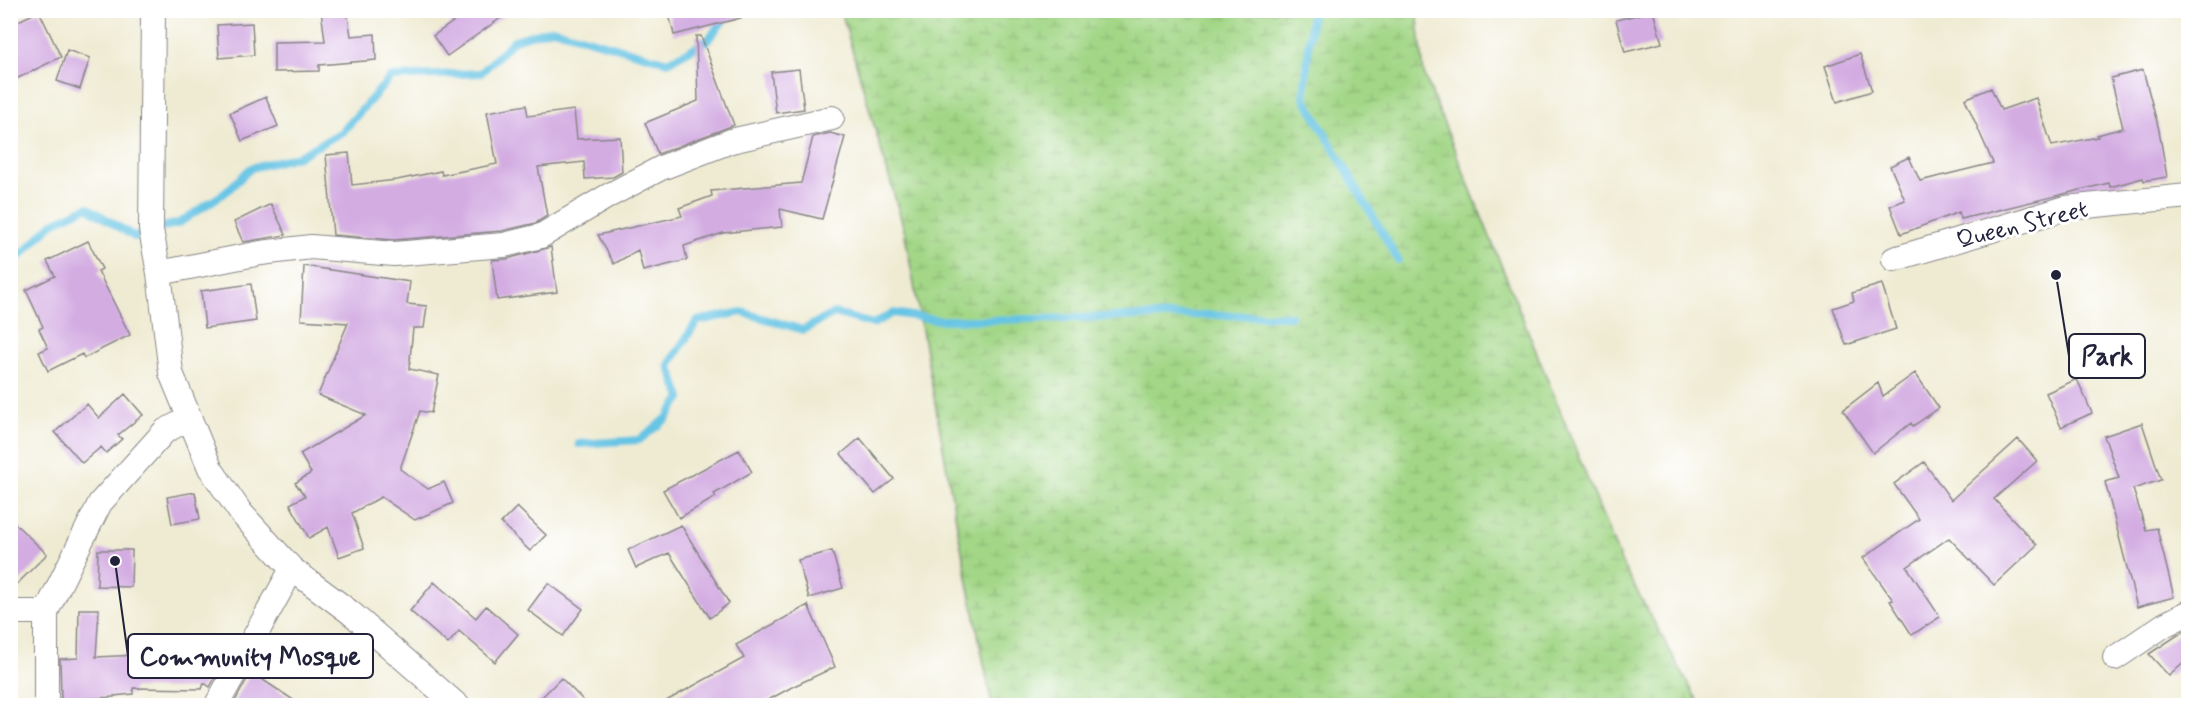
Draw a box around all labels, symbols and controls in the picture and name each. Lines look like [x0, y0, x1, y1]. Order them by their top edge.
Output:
street label: Queen Street [1953, 194, 2091, 257]
callout: Park [2069, 334, 2145, 378]
text: Park [2081, 341, 2133, 375]
callout: Community Mosque [128, 634, 373, 678]
text: Community Mosque [139, 641, 361, 675]

